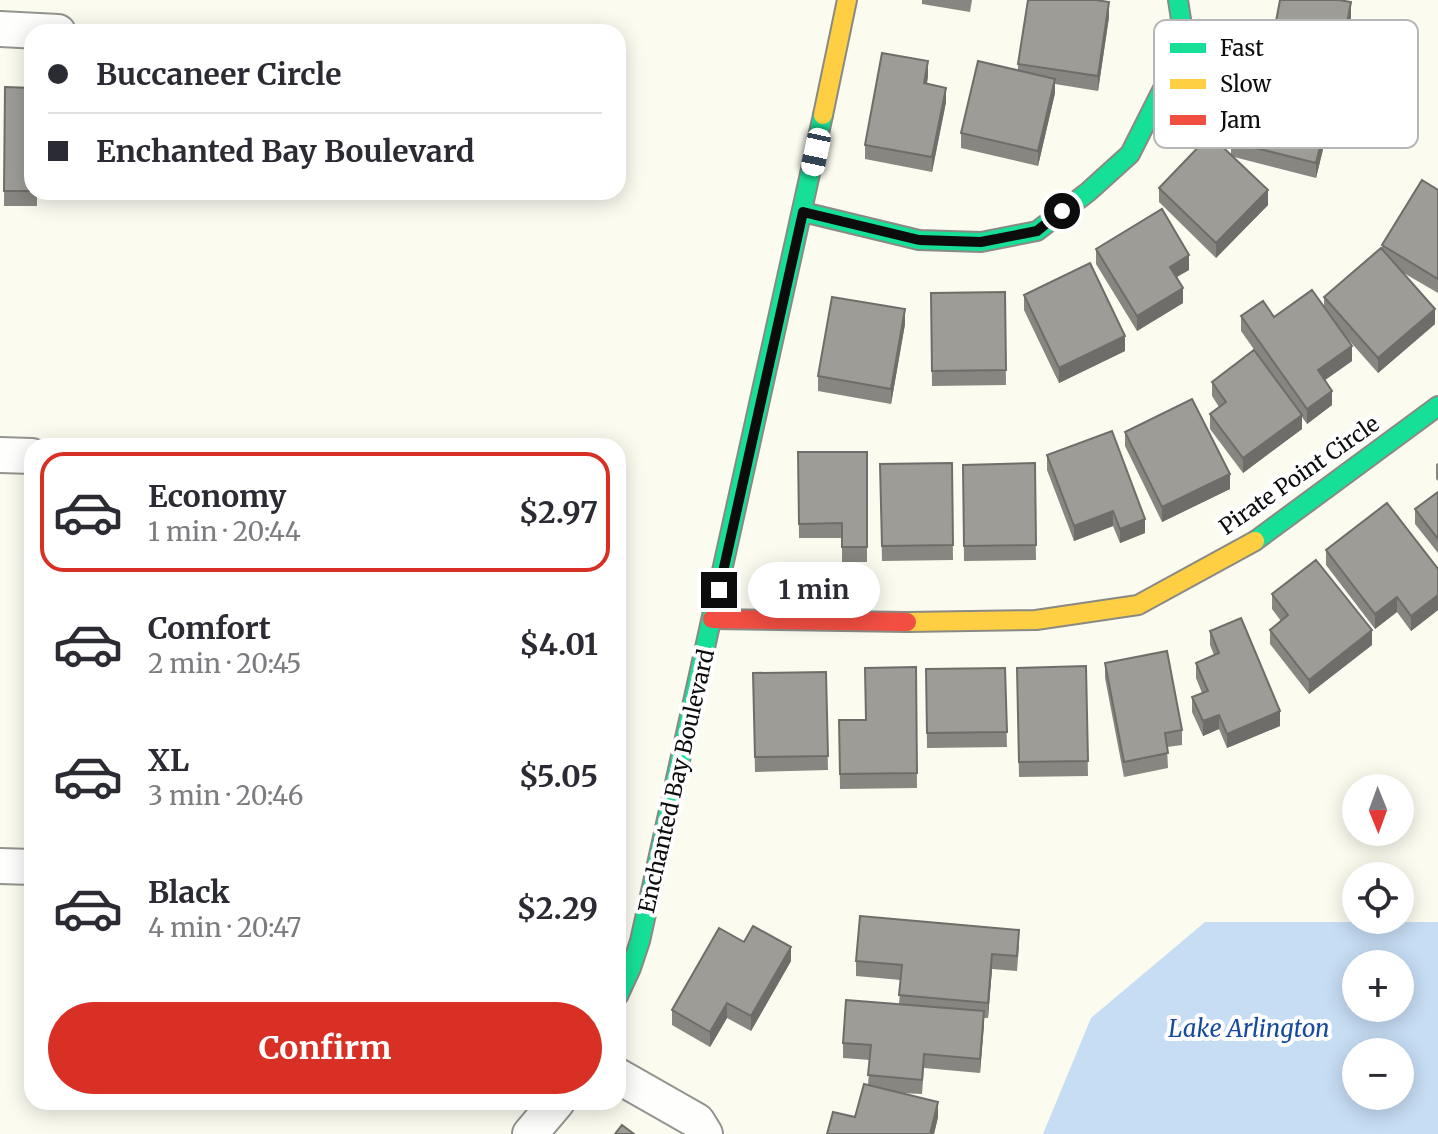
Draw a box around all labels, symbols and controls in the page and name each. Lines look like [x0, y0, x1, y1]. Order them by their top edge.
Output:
legend [1154, 20, 1418, 148]
text: Fast [1220, 34, 1264, 62]
text: Buccaneer Circle [96, 55, 342, 93]
text: Slow [1220, 70, 1271, 98]
text: Jam [1219, 106, 1261, 134]
car [799, 126, 833, 178]
text: Enchanted Bay Boulevard [96, 132, 474, 170]
route start [1044, 193, 1080, 229]
street label: Pirate Point Circle [1214, 409, 1384, 541]
icon: car [52, 476, 124, 548]
text: Economy [148, 477, 286, 515]
text: $2.97 [519, 493, 598, 531]
text: 1 min · 20:44 [148, 515, 301, 548]
callout: 1 min [747, 562, 879, 618]
route end [701, 572, 737, 608]
text: 1 min [779, 573, 849, 606]
icon: car [52, 608, 124, 680]
text: Comfort [148, 609, 271, 647]
text: $4.01 [519, 625, 598, 663]
street label: Enchanted Bay Boulevard [632, 646, 720, 916]
text: 2 min · 20:45 [148, 647, 302, 680]
icon: car [52, 740, 124, 812]
text: XL [148, 741, 189, 779]
text: $5.05 [519, 757, 598, 795]
north arrow [1342, 774, 1414, 846]
map controls [1342, 774, 1414, 1110]
text: 3 min · 20:46 [148, 779, 303, 812]
button: locate [1342, 862, 1414, 934]
icon: car [52, 872, 124, 944]
text: Black [148, 873, 230, 911]
text: $2.29 [516, 889, 598, 927]
text: 4 min · 20:47 [148, 911, 301, 944]
button: + [1342, 950, 1414, 1022]
button: Confirm [48, 1002, 602, 1094]
water label: Lake Arlington [1168, 1013, 1330, 1044]
button: − [1342, 1038, 1414, 1110]

